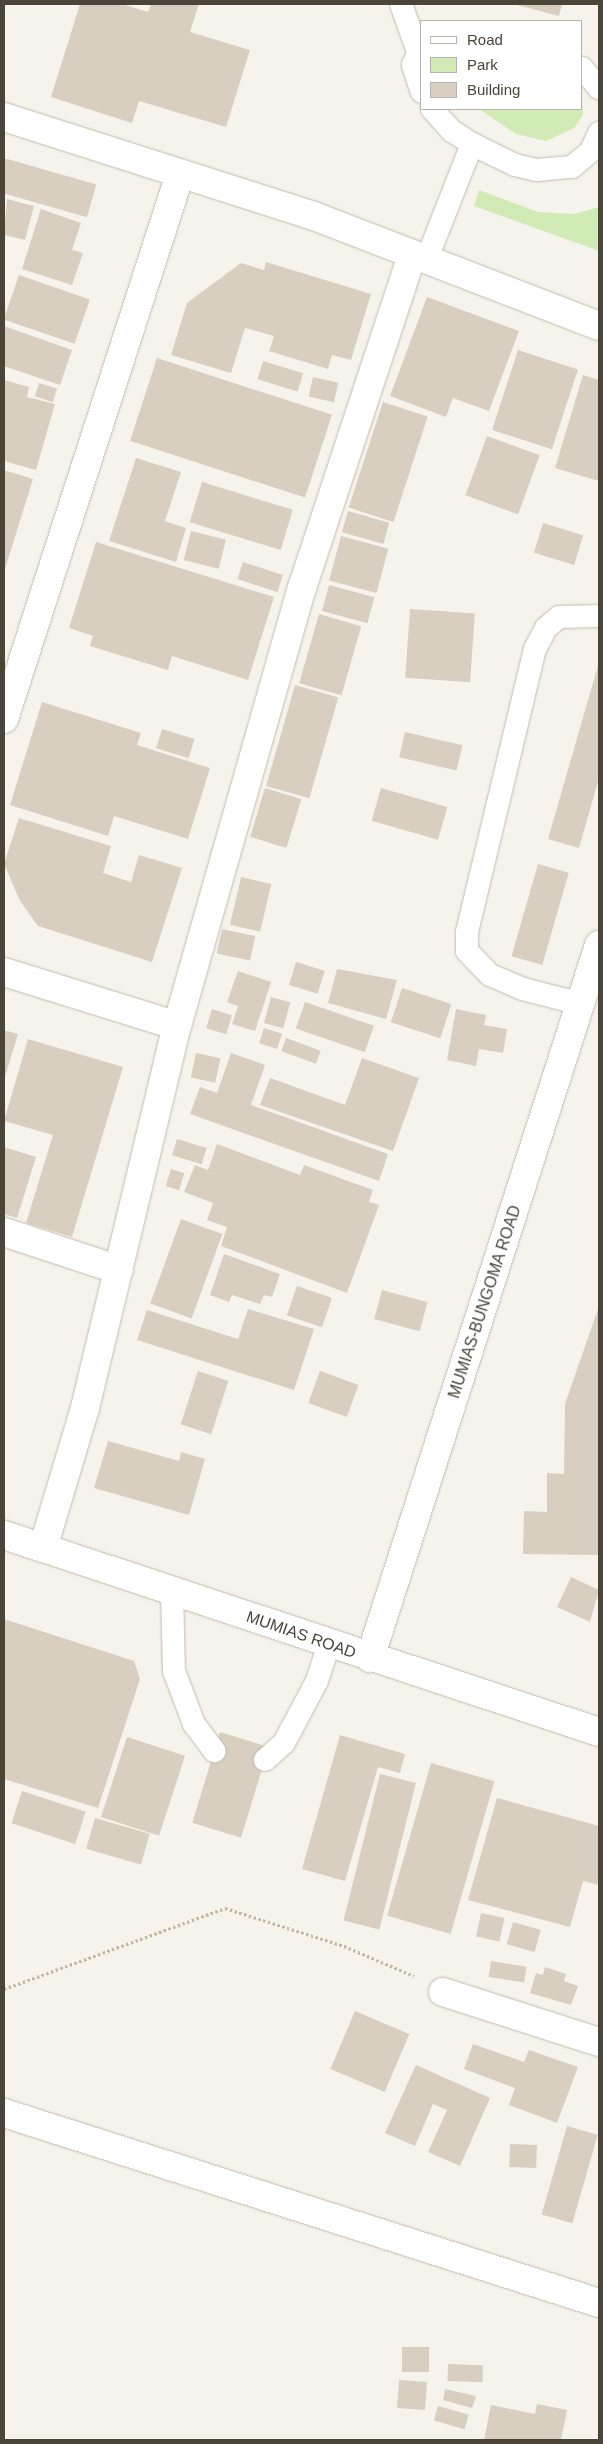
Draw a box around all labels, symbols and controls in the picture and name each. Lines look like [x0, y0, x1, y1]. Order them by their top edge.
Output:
legend [420, 20, 583, 110]
text: Road [467, 31, 503, 48]
text: Park [467, 56, 498, 73]
text: Building [467, 81, 520, 98]
street label: MUMIAS-BUNGOMA ROAD [445, 1203, 525, 1401]
street label: MUMIAS ROAD [244, 1607, 358, 1663]

